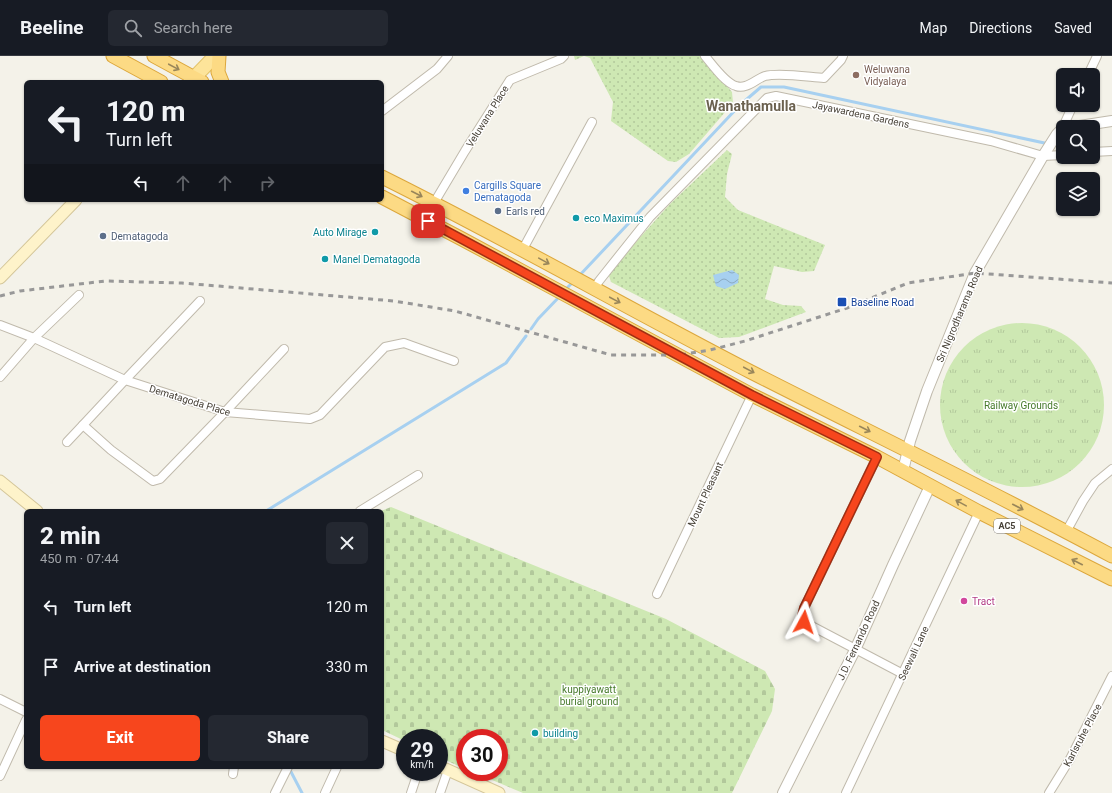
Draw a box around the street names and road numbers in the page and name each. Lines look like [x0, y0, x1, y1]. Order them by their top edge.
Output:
street label: Veluwana Place [464, 83, 511, 149]
street label: Jayawardena Gardens [811, 99, 910, 130]
street label: Sri Nigrodharama Road [934, 265, 985, 364]
street label: Dematagoda Place [148, 383, 232, 418]
street label: Mount Pleasant [686, 460, 725, 528]
road number: AC5 [994, 519, 1020, 533]
street label: J.D. Fernando Road [835, 599, 882, 682]
street label: Seewali Lane [896, 624, 931, 682]
street label: Karlsruhe Place [1061, 702, 1104, 769]

